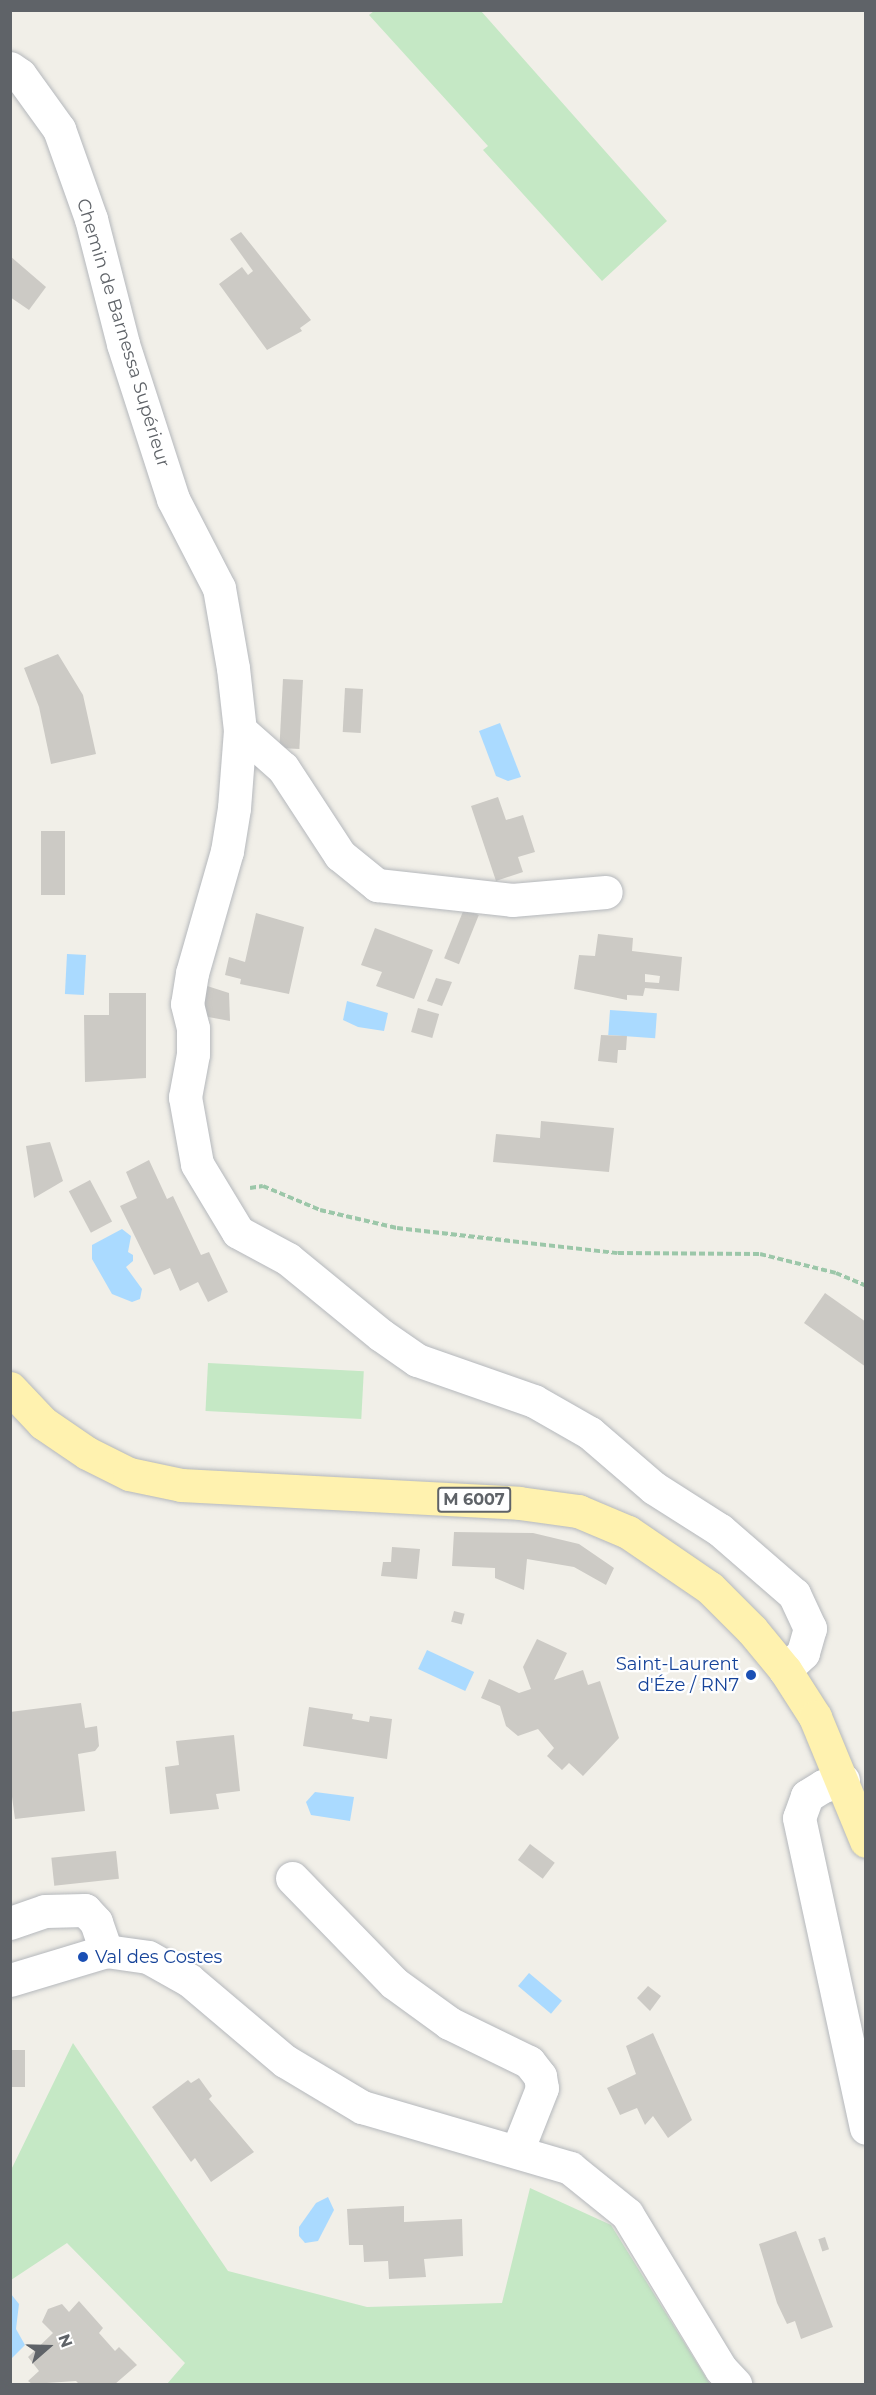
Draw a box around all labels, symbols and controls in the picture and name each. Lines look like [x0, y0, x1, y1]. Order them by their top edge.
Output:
street label: Chemin de Barnessa Supérieur [72, 196, 174, 470]
road number: M 6007 [436, 1487, 512, 1513]
place label: Saint-Laurent d'Éze / RN7 [616, 1654, 739, 1696]
marker: Saint-Laurent d'Éze / RN7 [744, 1668, 758, 1682]
place label: Val des Costes [95, 1946, 222, 1968]
marker: Val des Costes [76, 1950, 90, 1964]
north arrow [18, 2317, 78, 2377]
text: N [54, 2331, 77, 2350]

